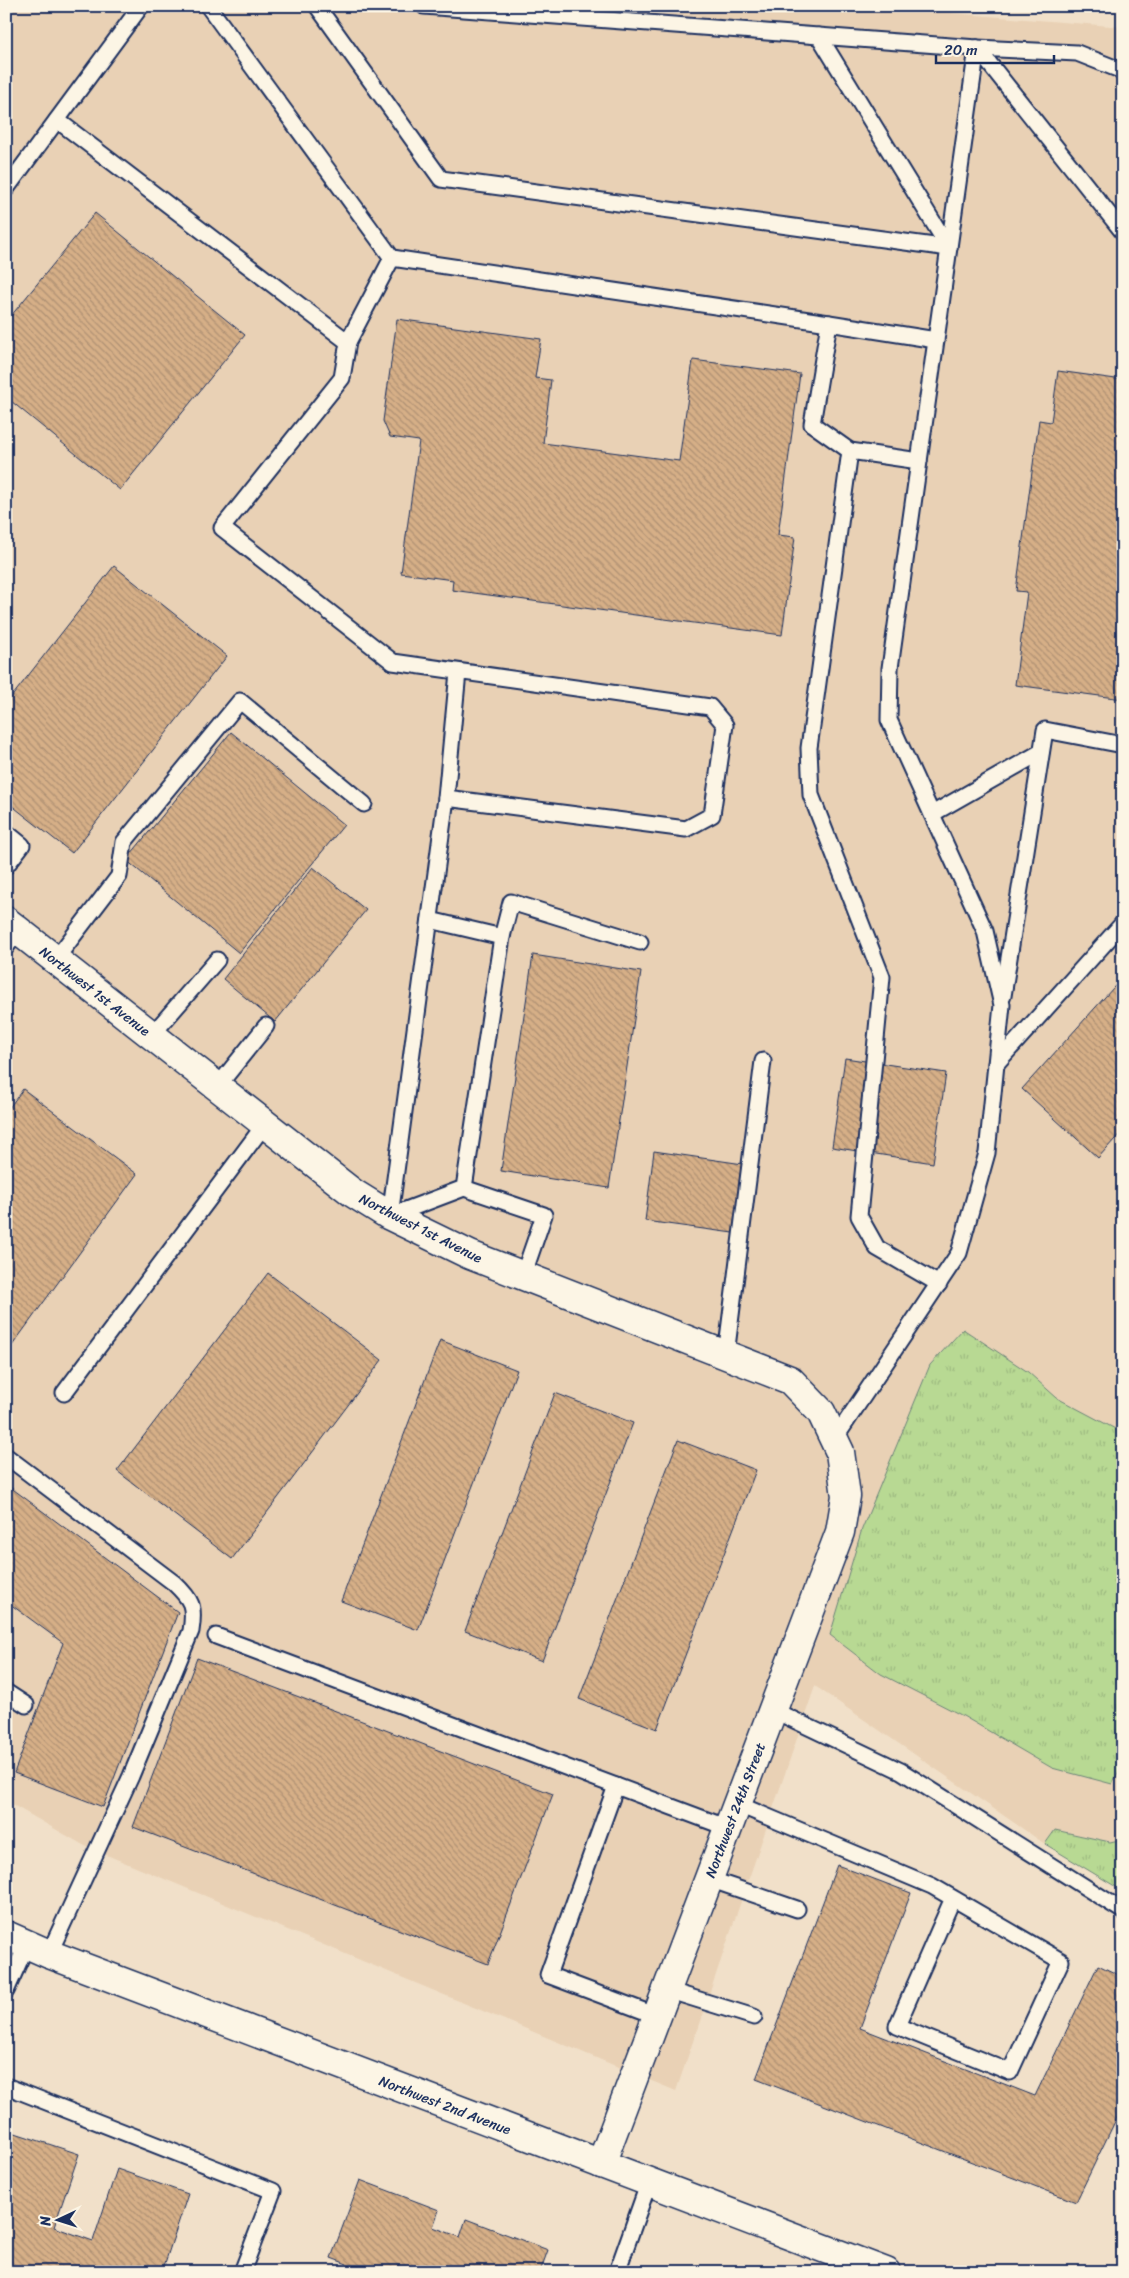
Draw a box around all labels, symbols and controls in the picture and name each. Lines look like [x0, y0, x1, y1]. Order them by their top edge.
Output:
scale bar [936, 32, 1054, 64]
text: 20 m [944, 37, 978, 63]
street label: Northwest 1st Avenue [34, 940, 156, 1043]
street label: Northwest 1st Avenue [355, 1187, 487, 1270]
street label: Northwest 24th Street [698, 1739, 773, 1882]
street label: Northwest 2nd Avenue [375, 2069, 515, 2142]
north arrow [32, 2196, 82, 2246]
text: N [33, 2215, 58, 2228]

